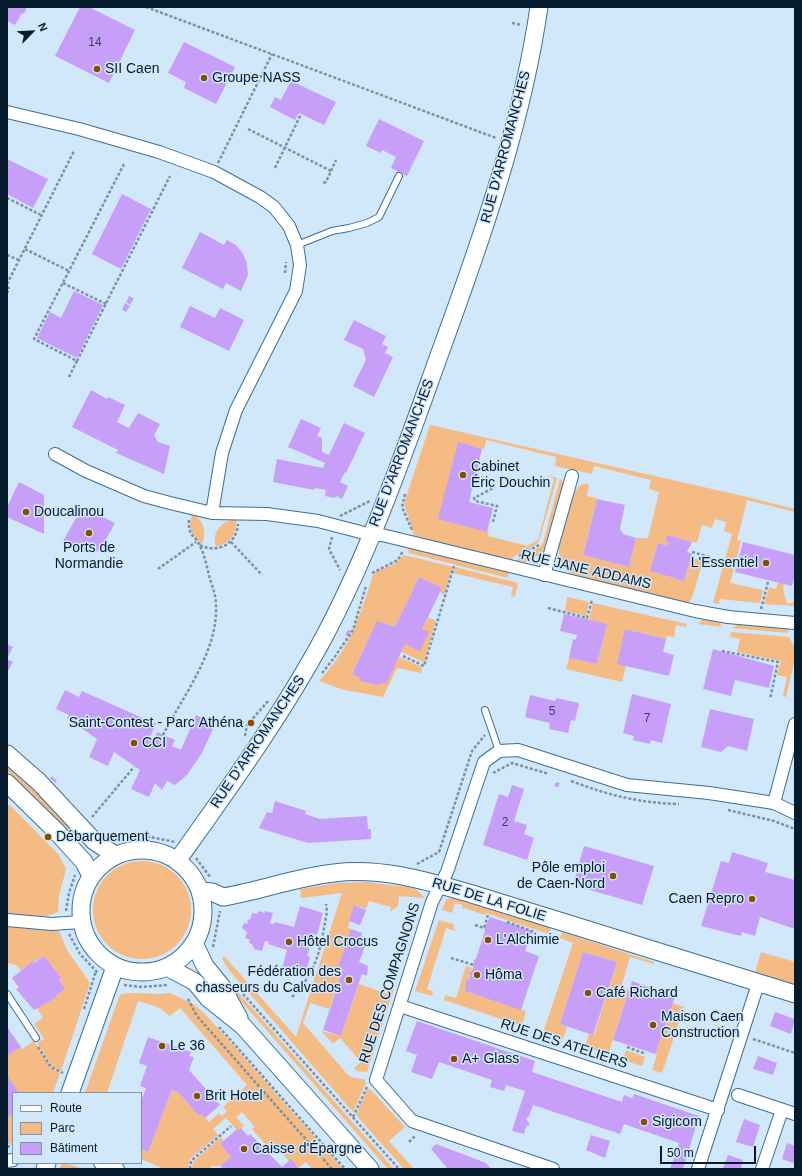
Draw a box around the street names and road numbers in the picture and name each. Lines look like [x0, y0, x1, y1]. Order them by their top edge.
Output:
street label: RUE D'ARROMANCHES [478, 69, 534, 225]
street label: RUE D'ARROMANCHES [366, 377, 438, 529]
street label: RUE JANE ADDAMS [519, 547, 653, 593]
street label: RUE D'ARROMANCHES [207, 672, 309, 812]
street label: RUE DE LA FOLIE [430, 875, 548, 925]
street label: RUE DES COMPAGNONS [356, 901, 424, 1065]
street label: RUE DES ATELIERS [498, 1015, 630, 1073]

